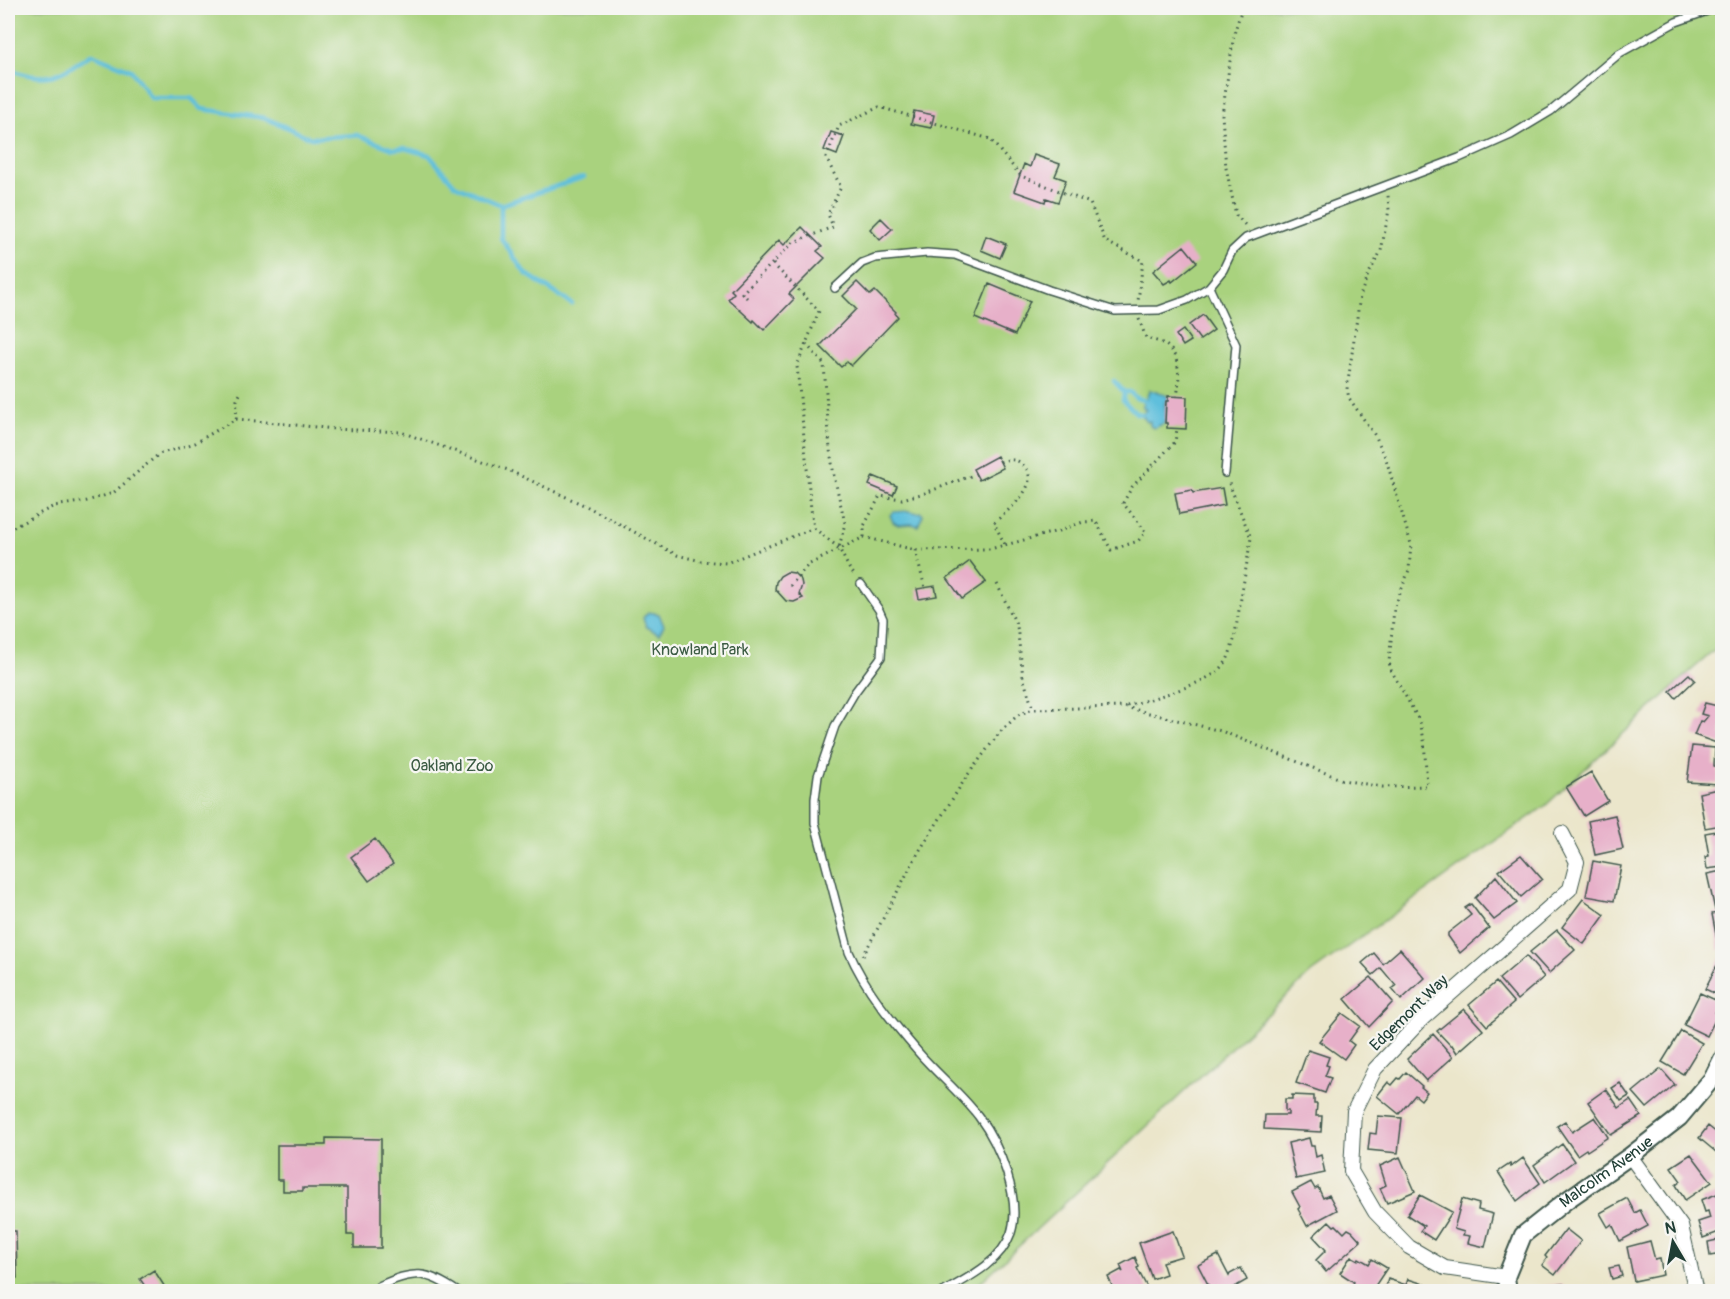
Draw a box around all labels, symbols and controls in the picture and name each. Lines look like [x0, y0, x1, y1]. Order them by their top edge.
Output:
park label: Knowland Park [651, 640, 749, 660]
park label: Oakland Zoo [411, 756, 494, 776]
street label: Edgemont Way [1366, 971, 1452, 1055]
street label: Malcolm Avenue [1555, 1132, 1657, 1212]
north arrow [1643, 1212, 1703, 1272]
text: N [1664, 1217, 1678, 1239]

